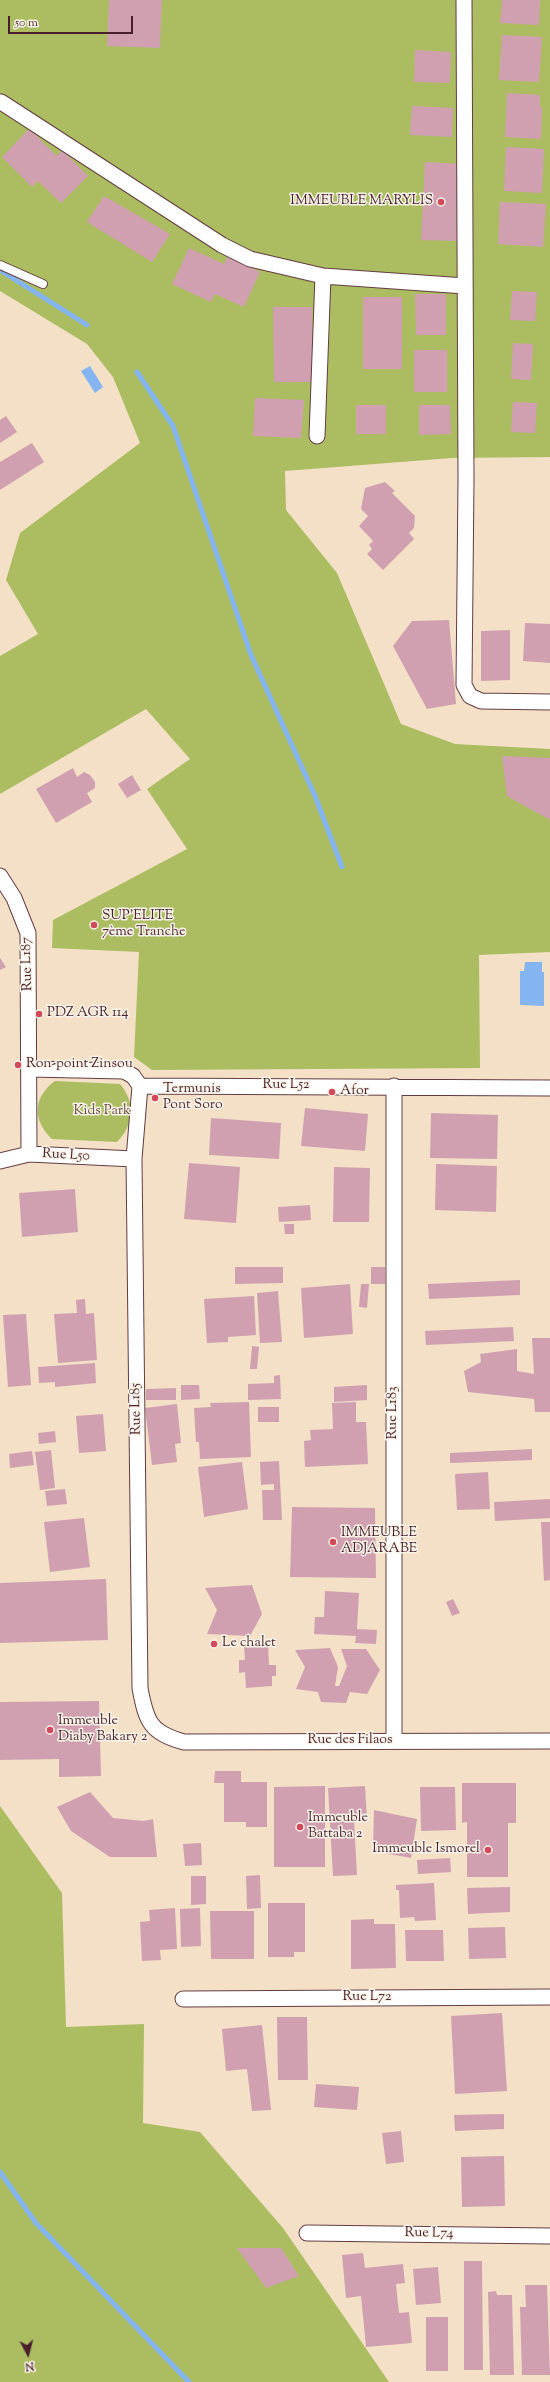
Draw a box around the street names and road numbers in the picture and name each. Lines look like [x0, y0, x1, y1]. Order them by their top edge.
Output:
street label: Rue L187 [19, 937, 37, 991]
street label: Rue L52 [263, 1078, 309, 1094]
street label: Rue L50 [42, 1146, 90, 1166]
street label: Rue L185 [128, 1383, 146, 1435]
street label: Rue L183 [386, 1386, 402, 1440]
street label: Rue des Filaos [308, 1733, 392, 1749]
street label: Rue L72 [342, 1990, 392, 2006]
street label: Rue L74 [404, 2225, 454, 2243]

